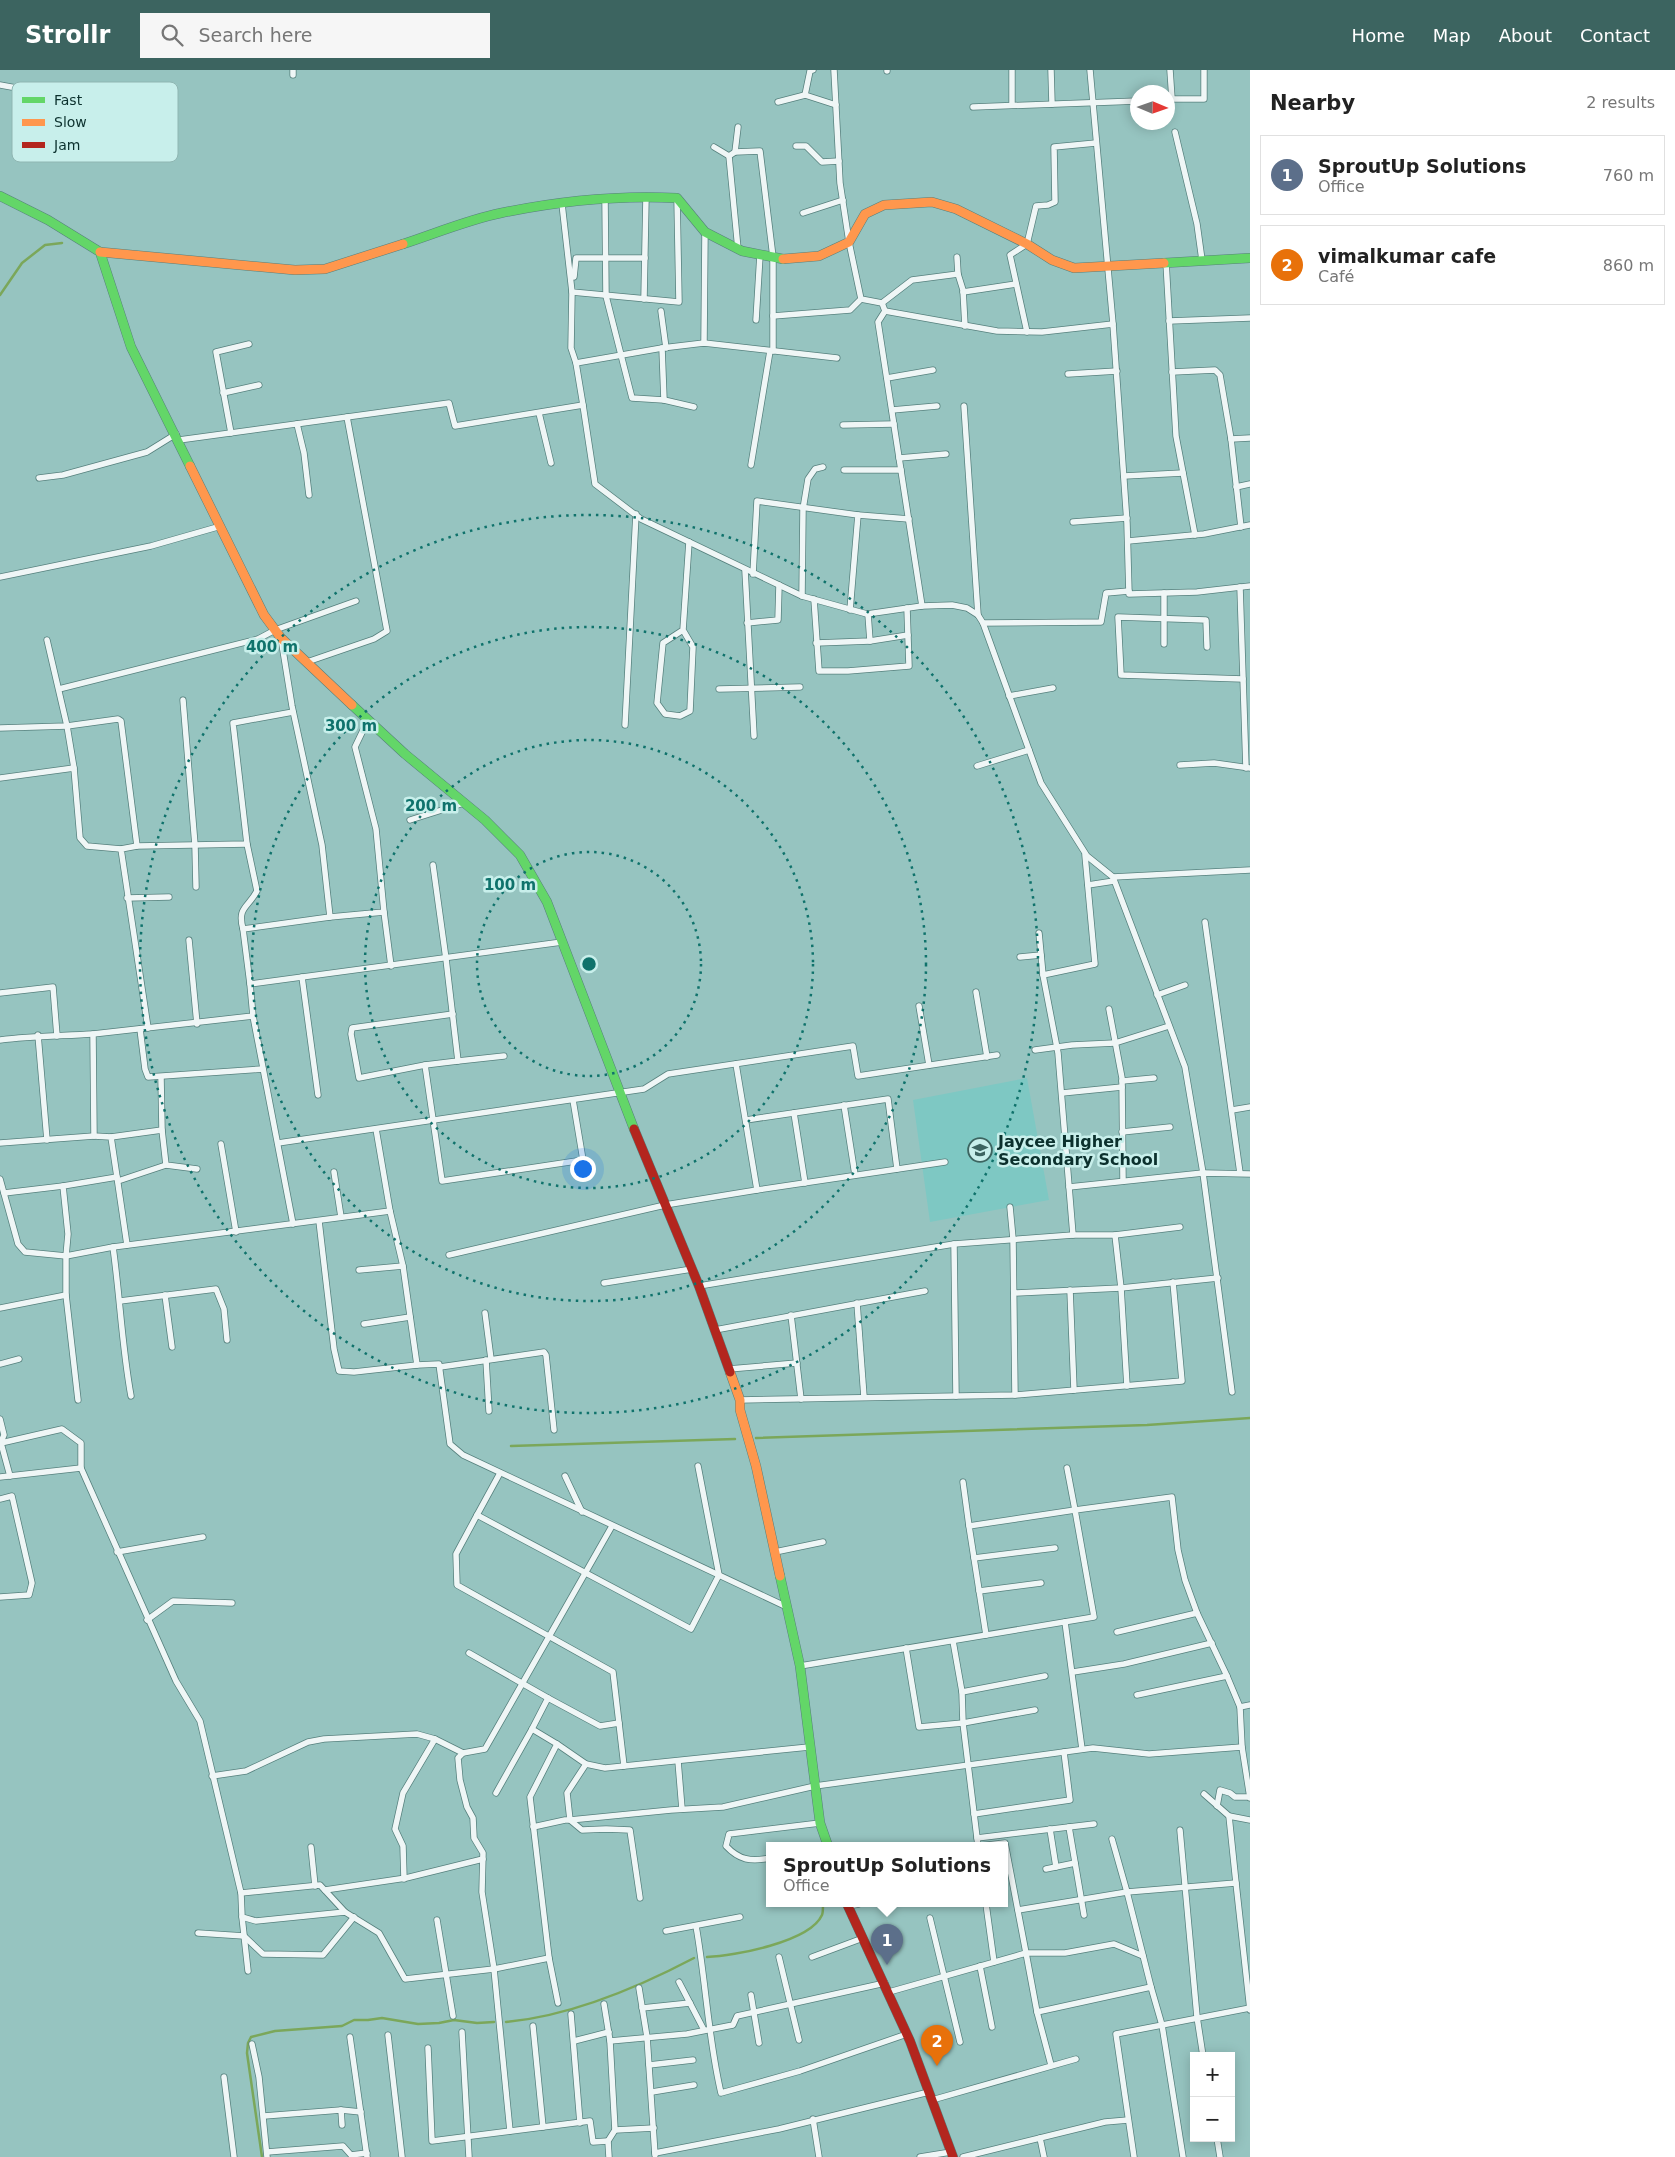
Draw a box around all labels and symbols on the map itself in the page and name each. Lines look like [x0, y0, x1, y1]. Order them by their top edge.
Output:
legend [12, 82, 178, 162]
north arrow [1130, 85, 1175, 130]
text: Fast [54, 92, 83, 108]
text: Slow [54, 114, 87, 130]
text: Jam [53, 137, 80, 153]
text: 400 m [246, 638, 298, 656]
text: 300 m [325, 717, 377, 735]
text: 200 m [405, 797, 457, 815]
text: 100 m [484, 876, 536, 894]
centre of rings [580, 955, 598, 973]
place label: Jaycee Higher Secondary School [997, 1132, 1158, 1169]
school or university icon: Jaycee Higher Secondary School [967, 1137, 993, 1163]
your location [570, 1156, 596, 1182]
pin: 1 [871, 1924, 903, 1965]
pin: 2 [921, 2025, 953, 2066]

